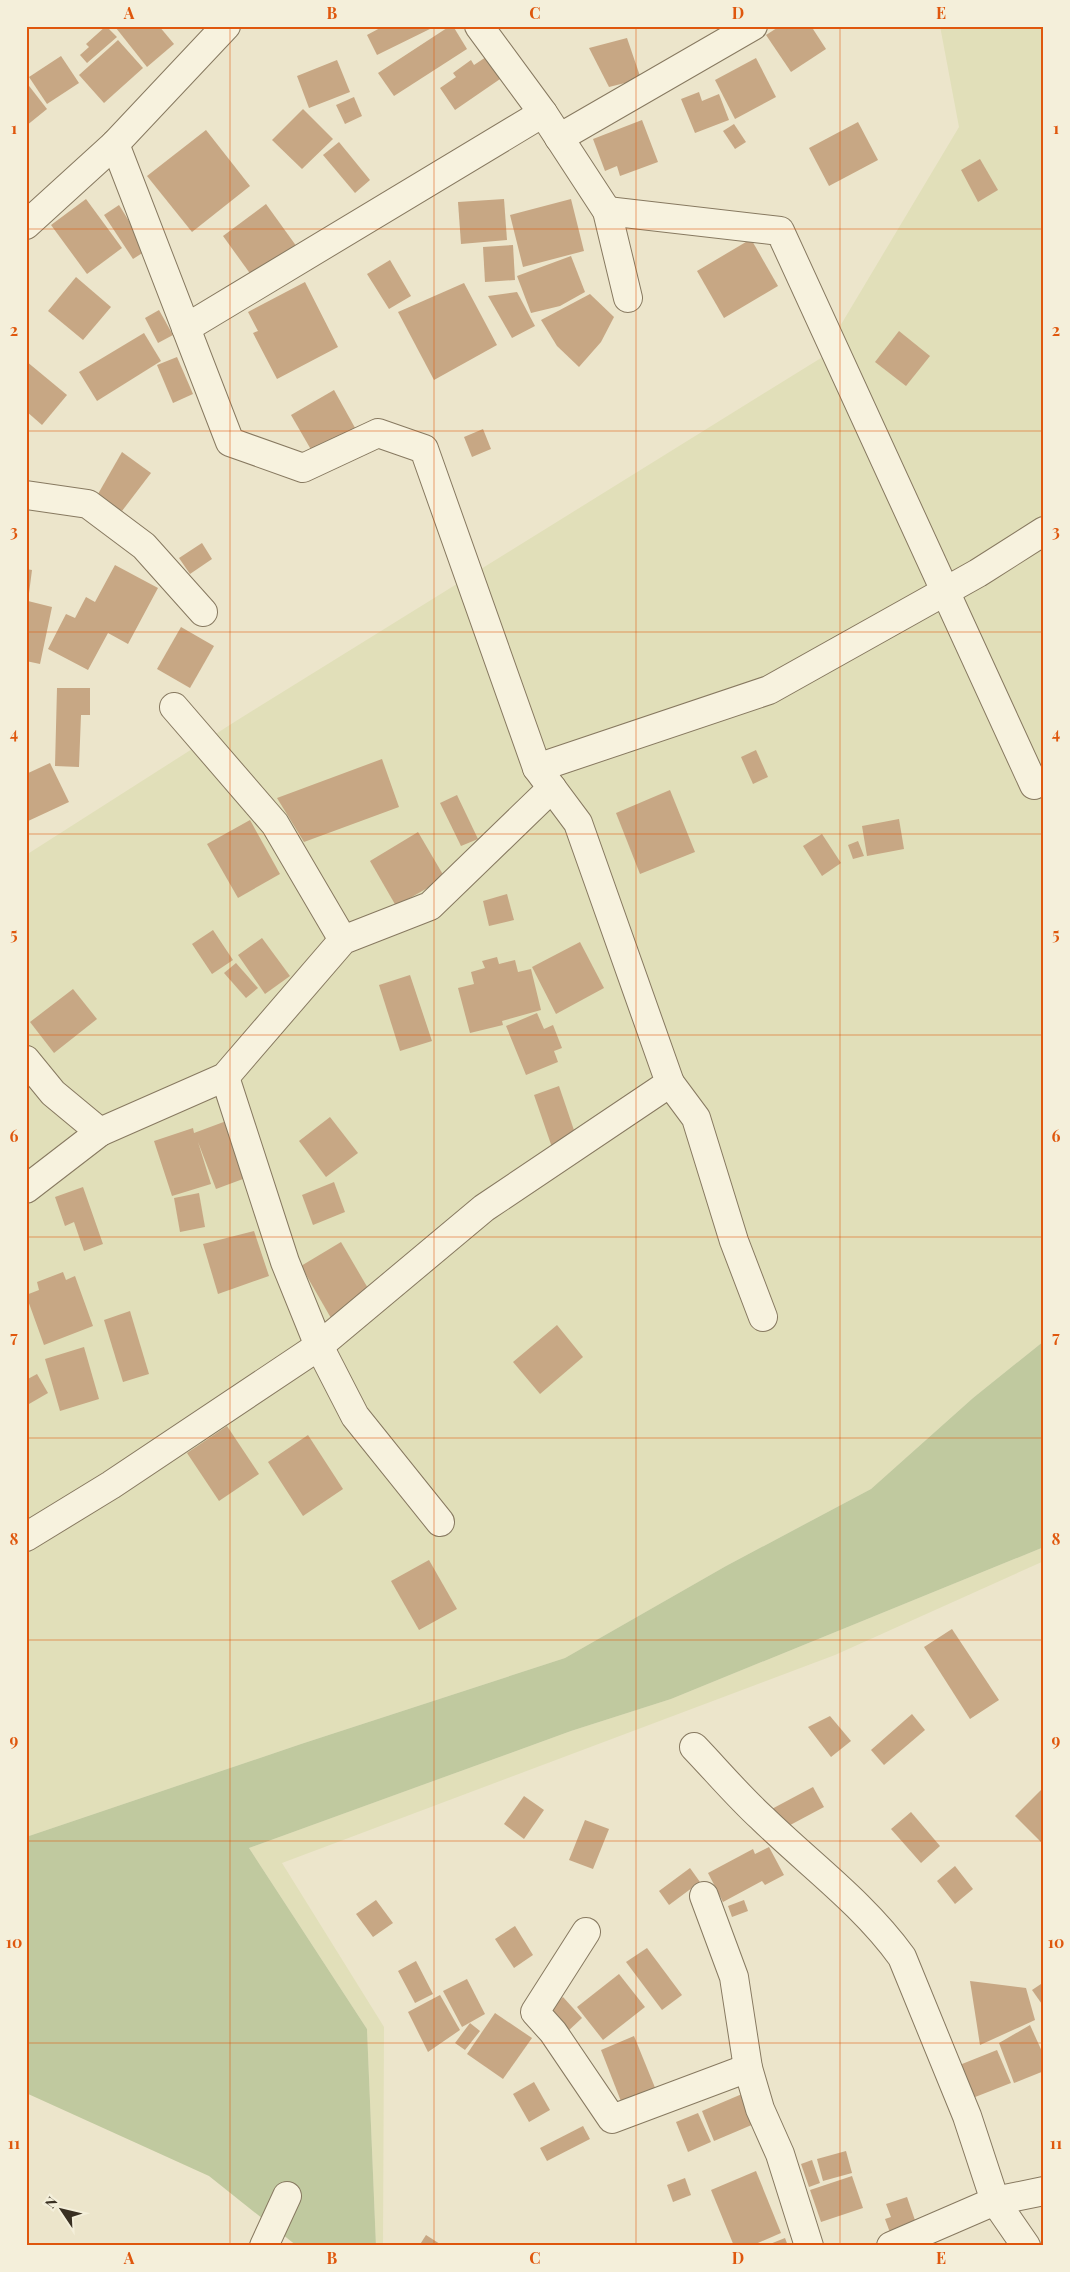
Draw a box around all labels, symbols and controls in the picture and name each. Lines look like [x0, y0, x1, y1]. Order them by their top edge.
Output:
text: A [123, 2, 135, 23]
text: B [327, 2, 338, 23]
text: C [529, 2, 541, 23]
text: D [732, 2, 744, 23]
text: E [936, 2, 946, 23]
text: 1 [11, 117, 17, 138]
text: 1 [1053, 117, 1059, 138]
text: 2 [10, 319, 18, 340]
text: 2 [1052, 319, 1060, 340]
text: 3 [10, 520, 18, 541]
text: 3 [1052, 520, 1060, 541]
text: 4 [10, 722, 18, 743]
text: 4 [1052, 722, 1060, 743]
text: 5 [10, 923, 18, 944]
text: 5 [1052, 923, 1060, 944]
text: 6 [10, 1125, 19, 1146]
text: 6 [1052, 1125, 1061, 1146]
text: 7 [10, 1326, 18, 1347]
text: 7 [1052, 1326, 1060, 1347]
text: 8 [10, 1528, 19, 1549]
text: 8 [1052, 1528, 1061, 1549]
text: 9 [10, 1729, 19, 1750]
text: 9 [1052, 1729, 1061, 1750]
text: 10 [6, 1931, 22, 1952]
text: 10 [1048, 1931, 1064, 1952]
text: 11 [8, 2132, 20, 2153]
text: 11 [1050, 2132, 1062, 2153]
north arrow [38, 2184, 88, 2234]
text: N [40, 2193, 62, 2212]
text: A [123, 2247, 135, 2268]
text: B [327, 2247, 338, 2268]
text: C [529, 2247, 541, 2268]
text: D [732, 2247, 744, 2268]
text: E [936, 2247, 946, 2268]

